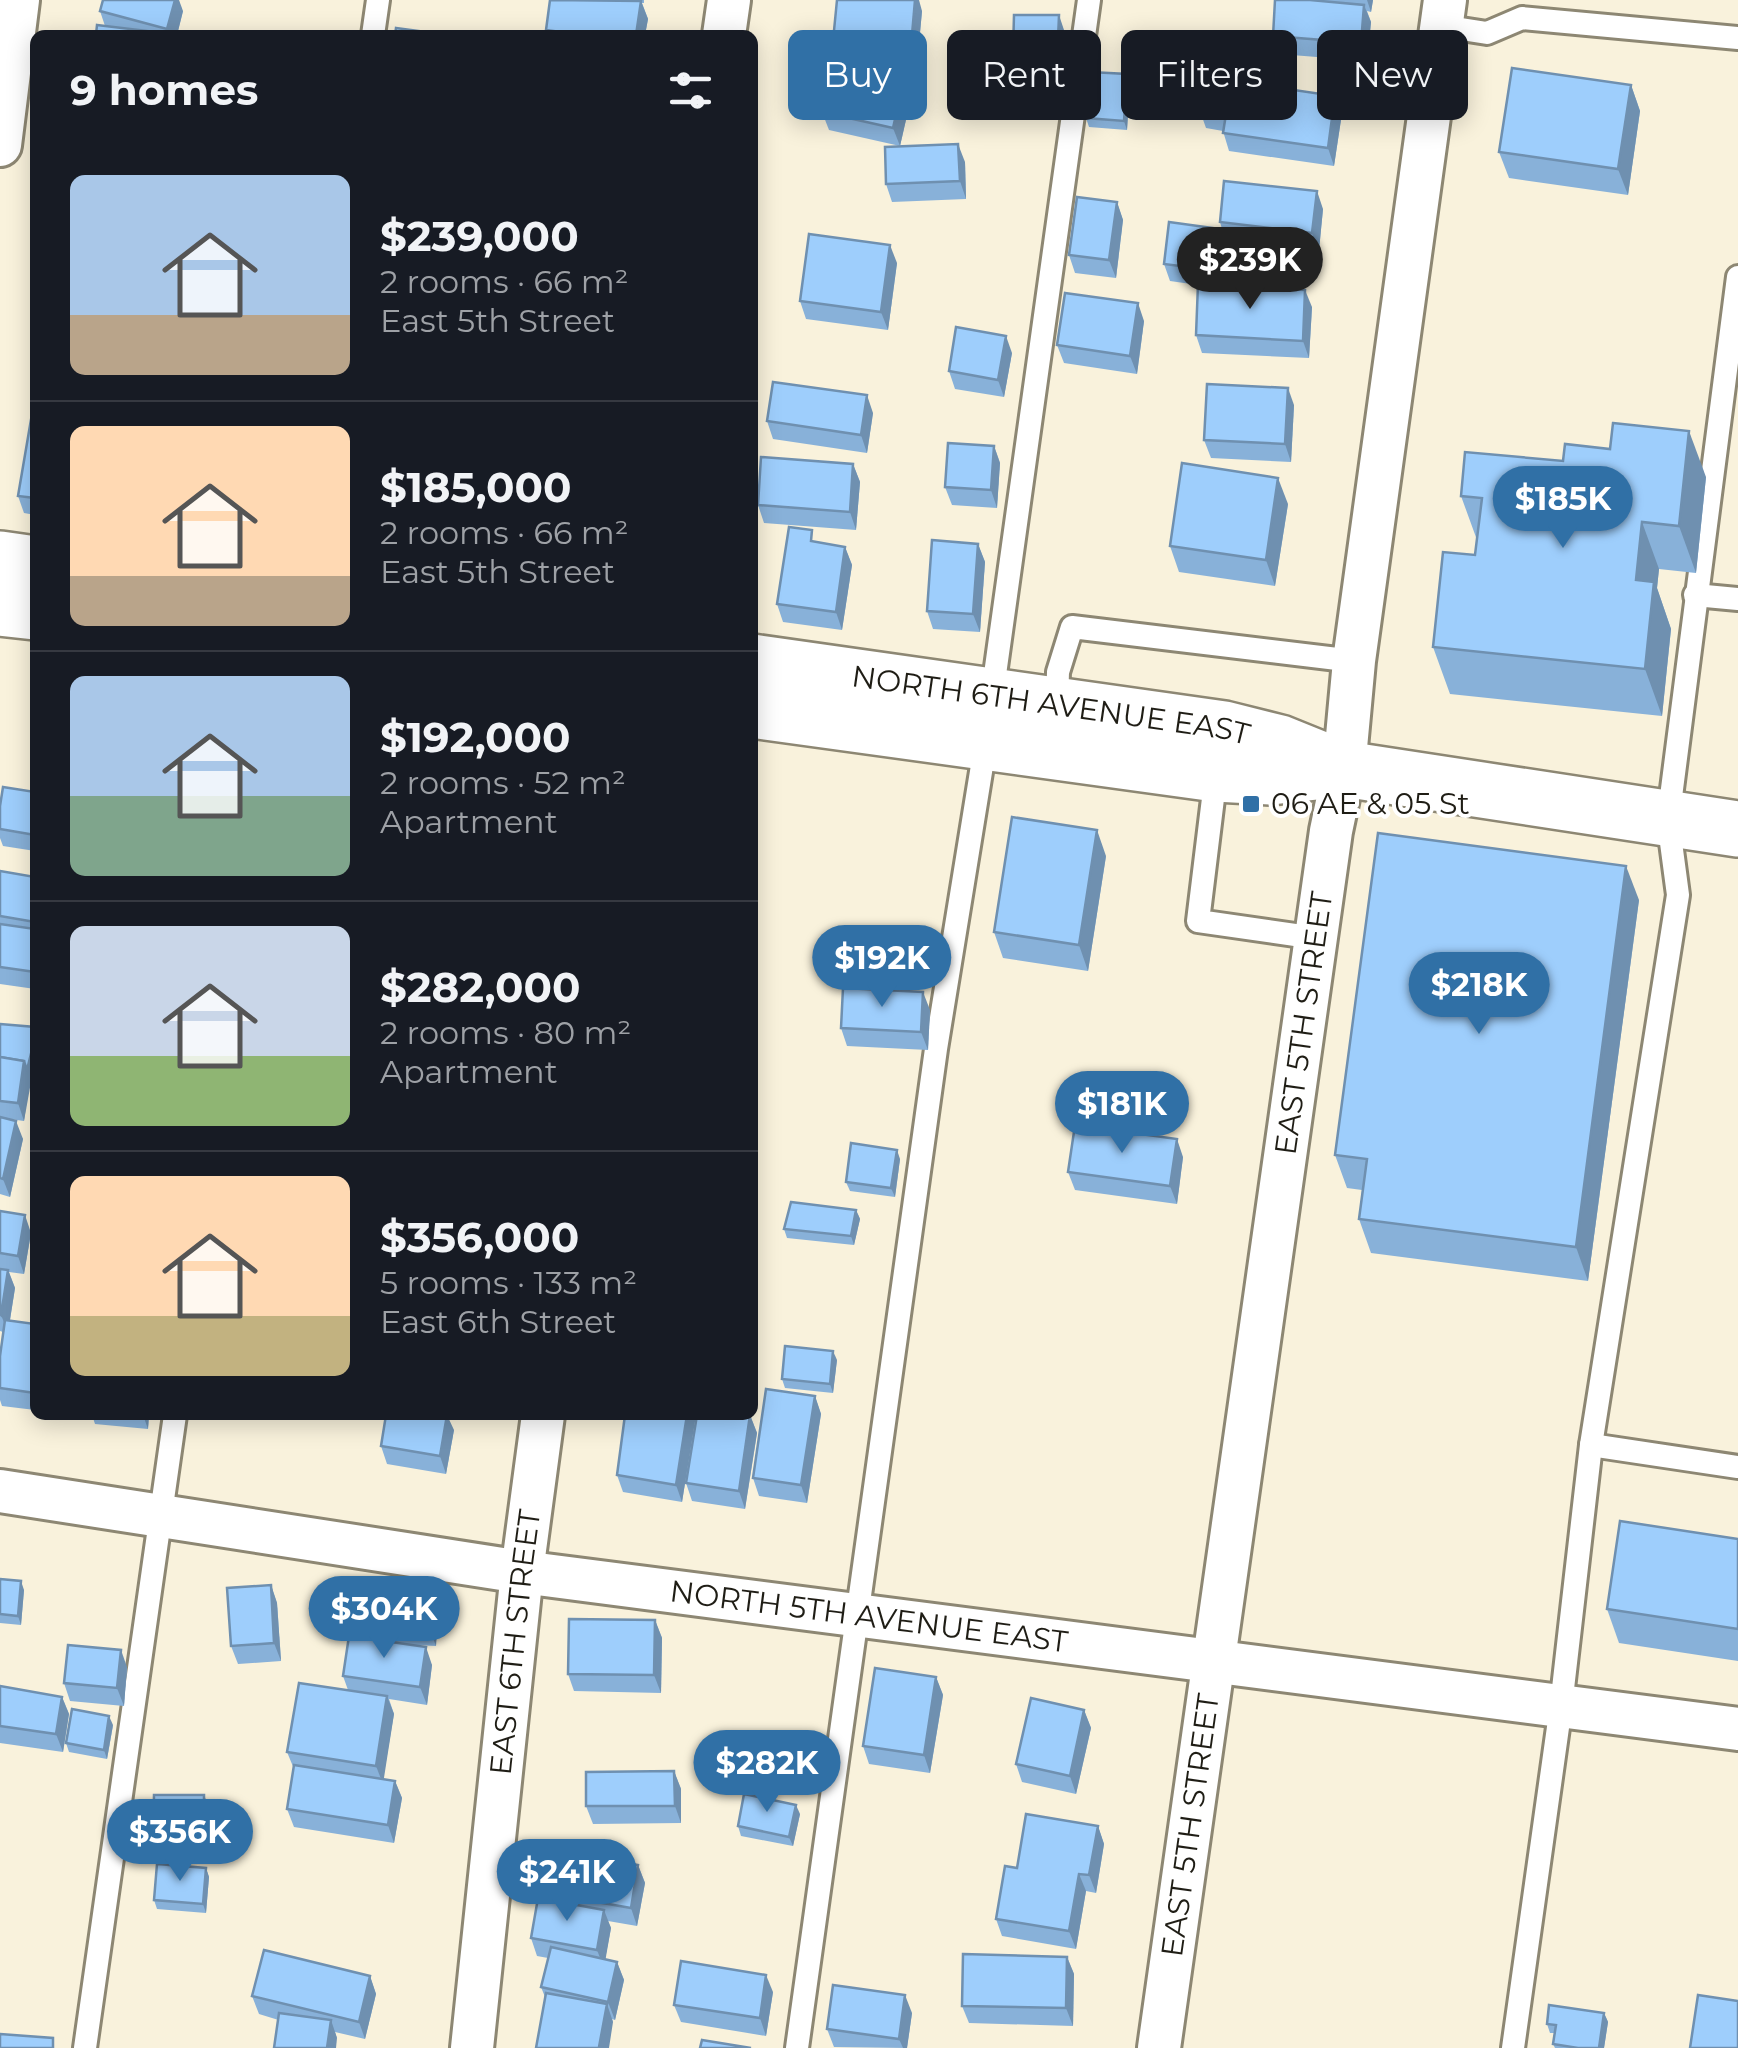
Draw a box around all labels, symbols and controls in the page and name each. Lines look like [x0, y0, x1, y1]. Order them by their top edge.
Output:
chip: Buy [788, 30, 927, 120]
chip: Rent [947, 30, 1101, 120]
chip: Filters [1121, 30, 1297, 120]
chip: New [1317, 30, 1468, 120]
icon: filters [663, 63, 718, 118]
text: 9 homes [70, 64, 258, 116]
text: $239,000 [380, 210, 579, 262]
icon: home [150, 215, 270, 335]
pin: $239K [1180, 227, 1320, 312]
text: $239K [1199, 240, 1301, 279]
text: 2 rooms · 66 m² [380, 262, 629, 301]
text: East 5th Street [380, 301, 615, 340]
text: $185,000 [380, 461, 572, 513]
icon: home [150, 466, 270, 586]
pin: $185K [1493, 466, 1633, 551]
text: $185K [1515, 479, 1611, 518]
text: 2 rooms · 66 m² [380, 513, 629, 552]
text: East 5th Street [380, 552, 615, 591]
street label: NORTH 6TH AVENUE EAST [849, 657, 1255, 753]
text: $192,000 [380, 711, 571, 763]
icon: home [150, 716, 270, 836]
text: 2 rooms · 52 m² [380, 763, 626, 802]
place label: 06 AE & 05 St [1271, 785, 1470, 822]
marker: 06 AE & 05 St [1240, 793, 1262, 815]
text: Apartment [380, 802, 558, 841]
street label: EAST 5TH STREET [1266, 888, 1340, 1157]
pin: $192K [812, 925, 952, 1010]
text: $192K [834, 938, 930, 977]
pin: $218K [1409, 952, 1549, 1037]
text: $282,000 [380, 961, 581, 1013]
text: $218K [1431, 965, 1527, 1004]
icon: home [150, 966, 270, 1086]
text: 2 rooms · 80 m² [380, 1013, 631, 1052]
text: Apartment [380, 1052, 558, 1091]
pin: $181K [1052, 1071, 1192, 1156]
text: $181K [1077, 1084, 1167, 1123]
text: $356,000 [380, 1211, 579, 1263]
icon: home [150, 1216, 270, 1336]
text: 5 rooms · 133 m² [380, 1263, 637, 1302]
text: East 6th Street [380, 1302, 616, 1341]
street label: EAST 6TH STREET [482, 1506, 548, 1777]
street label: NORTH 5TH AVENUE EAST [668, 1572, 1071, 1660]
pin: $304K [314, 1576, 454, 1661]
text: $304K [331, 1589, 437, 1628]
street label: EAST 5TH STREET [1153, 1690, 1227, 1959]
pin: $282K [697, 1730, 837, 1815]
text: $282K [716, 1743, 818, 1782]
pin: $356K [110, 1799, 250, 1884]
text: $356K [129, 1812, 231, 1851]
pin: $241K [497, 1839, 637, 1924]
text: $241K [519, 1852, 615, 1891]

